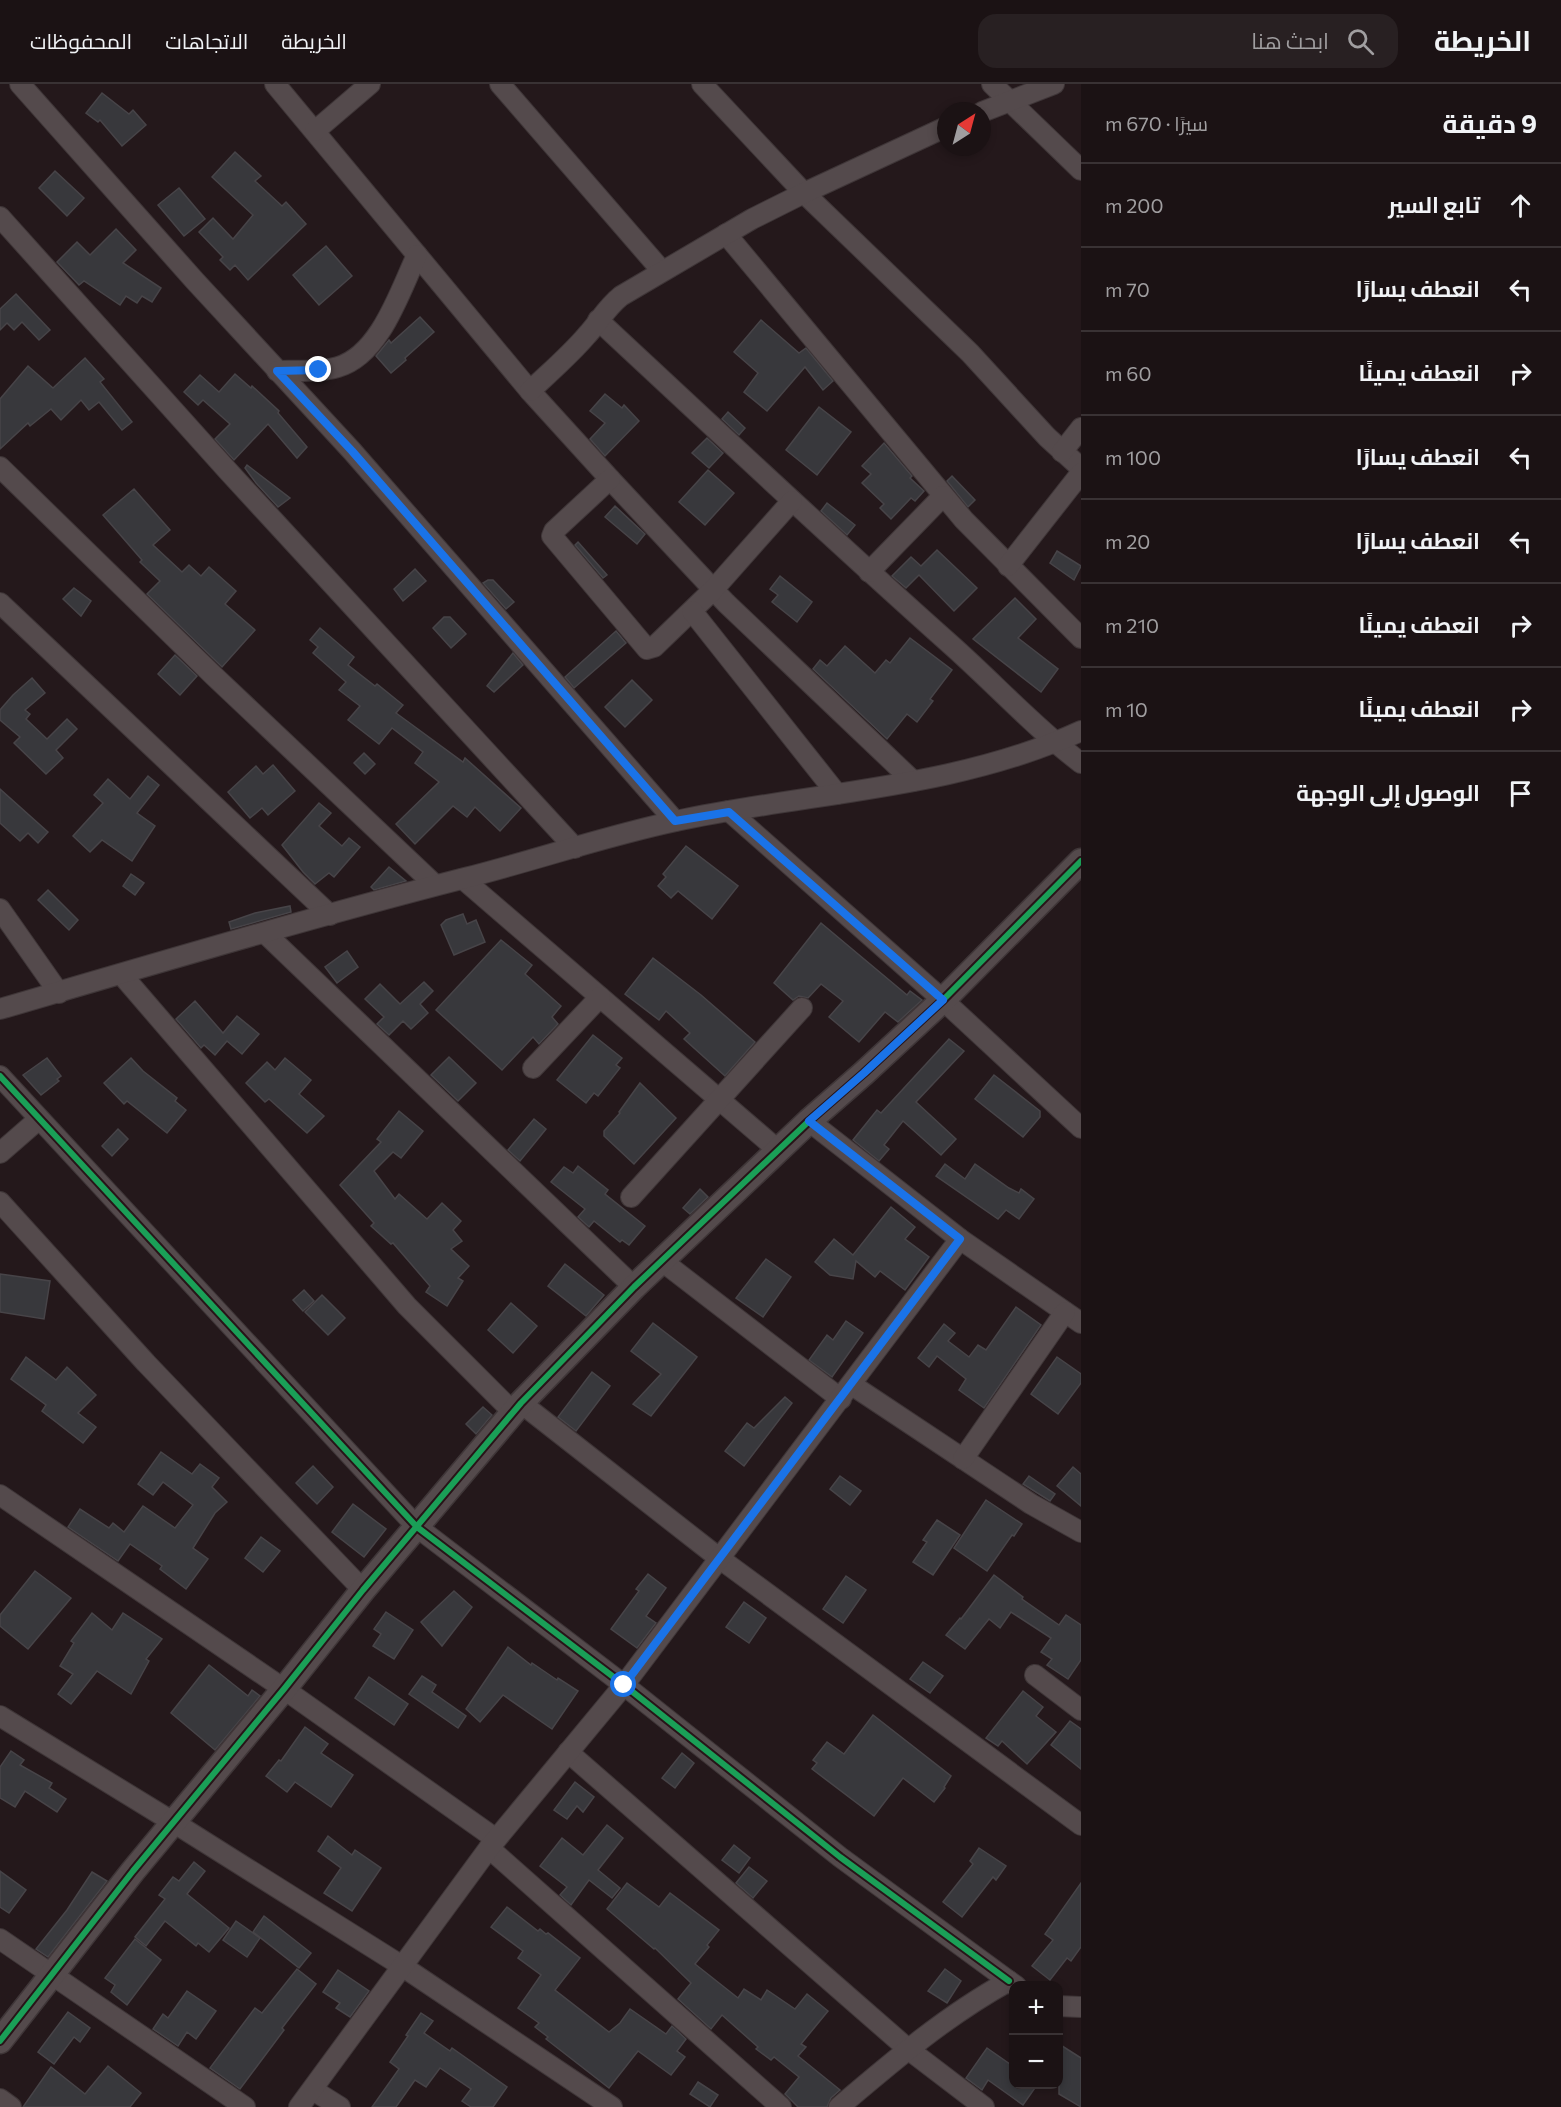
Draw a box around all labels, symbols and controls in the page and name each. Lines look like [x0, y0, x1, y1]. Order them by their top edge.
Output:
search box [978, 14, 1398, 68]
text: الخريطة [1434, 23, 1531, 57]
icon: search [1344, 25, 1377, 58]
text: ابحث هنا [1251, 27, 1329, 54]
text: المحفوظات [30, 28, 132, 53]
text: الاتجاهات [165, 28, 248, 53]
text: الخريطة [281, 28, 347, 53]
north arrow [937, 102, 991, 156]
text: 9 دقيقة [1442, 107, 1537, 138]
text: سيرًا · 670 m [1105, 111, 1208, 135]
icon: ahead [1504, 189, 1537, 222]
text: تابع السير [1388, 191, 1480, 218]
text: 200 m [1105, 193, 1163, 217]
icon: left [1504, 273, 1537, 306]
text: انعطف يسارًا [1356, 275, 1480, 302]
text: 70 m [1105, 277, 1150, 301]
route end [305, 356, 331, 382]
icon: right [1504, 357, 1537, 390]
text: انعطف يمينًا [1359, 359, 1480, 386]
text: 60 m [1105, 361, 1152, 385]
icon: left [1504, 441, 1537, 474]
text: انعطف يسارًا [1356, 443, 1480, 470]
text: 100 m [1105, 445, 1161, 469]
icon: left [1504, 525, 1537, 558]
text: انعطف يسارًا [1356, 527, 1480, 554]
text: 20 m [1105, 529, 1150, 553]
icon: right [1504, 609, 1537, 642]
text: انعطف يمينًا [1359, 611, 1480, 638]
text: 210 m [1105, 613, 1159, 637]
icon: right [1504, 693, 1537, 726]
text: انعطف يمينًا [1359, 695, 1480, 722]
text: 10 m [1105, 697, 1148, 721]
icon: arrive [1504, 777, 1537, 810]
text: الوصول إلى الوجهة [1296, 779, 1480, 806]
route start [610, 1671, 636, 1697]
map controls [1009, 1981, 1063, 2089]
button: + [1009, 1981, 1063, 2035]
button: − [1009, 2035, 1063, 2089]

